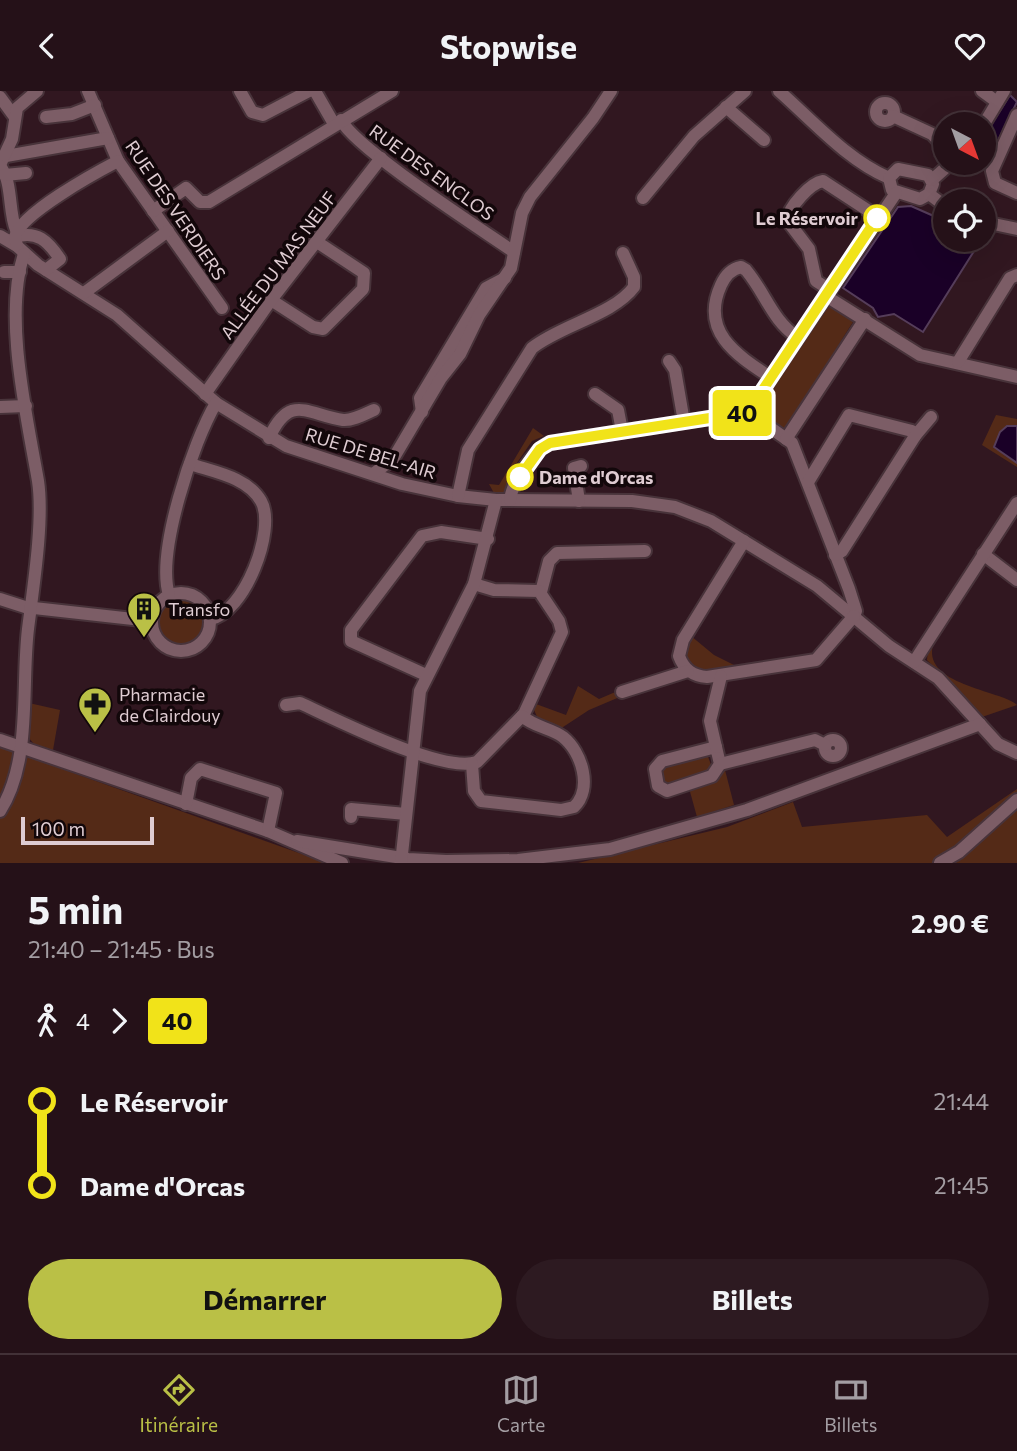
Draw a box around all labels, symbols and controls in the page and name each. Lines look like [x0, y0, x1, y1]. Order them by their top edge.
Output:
text: Stopwise [440, 26, 577, 66]
icon: back [28, 27, 66, 65]
icon: heart [951, 27, 989, 65]
north arrow [933, 112, 996, 175]
map controls [933, 112, 996, 252]
street label: RUE DES ENCLOS [365, 119, 499, 225]
street label: RUE DES VERDIERS [121, 136, 231, 284]
street label: ALLÉE DU MAS NEUF [215, 187, 341, 343]
button: locate [933, 189, 996, 252]
marker: Le Réservoir [864, 205, 890, 231]
place label: Le Réservoir [755, 207, 859, 229]
line badge: 40 [710, 390, 774, 436]
text: 40 [727, 398, 757, 427]
street label: RUE DE BEL-AIR [303, 423, 439, 483]
marker: Dame d'Orcas [507, 464, 533, 490]
place label: Dame d'Orcas [539, 466, 653, 488]
building icon: Transfo [125, 590, 163, 639]
place label: Transfo [168, 598, 230, 620]
place label: Pharmacie de Clairdouy [119, 683, 221, 726]
pharmacy icon: Pharmacie de Clairdouy [76, 685, 114, 734]
scale bar [21, 814, 154, 846]
text: 100 m [32, 817, 85, 840]
text: 5 min [28, 885, 123, 932]
text: 2.90 € [911, 907, 989, 938]
text: 21:40 – 21:45 · Bus [28, 935, 215, 963]
icon: walk [28, 1002, 66, 1040]
icon: forward [100, 1002, 138, 1040]
text: 40 [162, 1006, 193, 1035]
text: 4 [76, 1007, 90, 1035]
text: Le Réservoir [80, 1086, 228, 1117]
text: 21:44 [933, 1087, 989, 1115]
text: Dame d'Orcas [80, 1170, 245, 1201]
text: 21:45 [934, 1171, 989, 1199]
button: Démarrer [28, 1259, 502, 1339]
button: Billets [516, 1259, 989, 1339]
tab: Itinéraire [140, 1371, 218, 1436]
tab: Carte [497, 1371, 545, 1436]
tab: Billets [824, 1371, 877, 1436]

